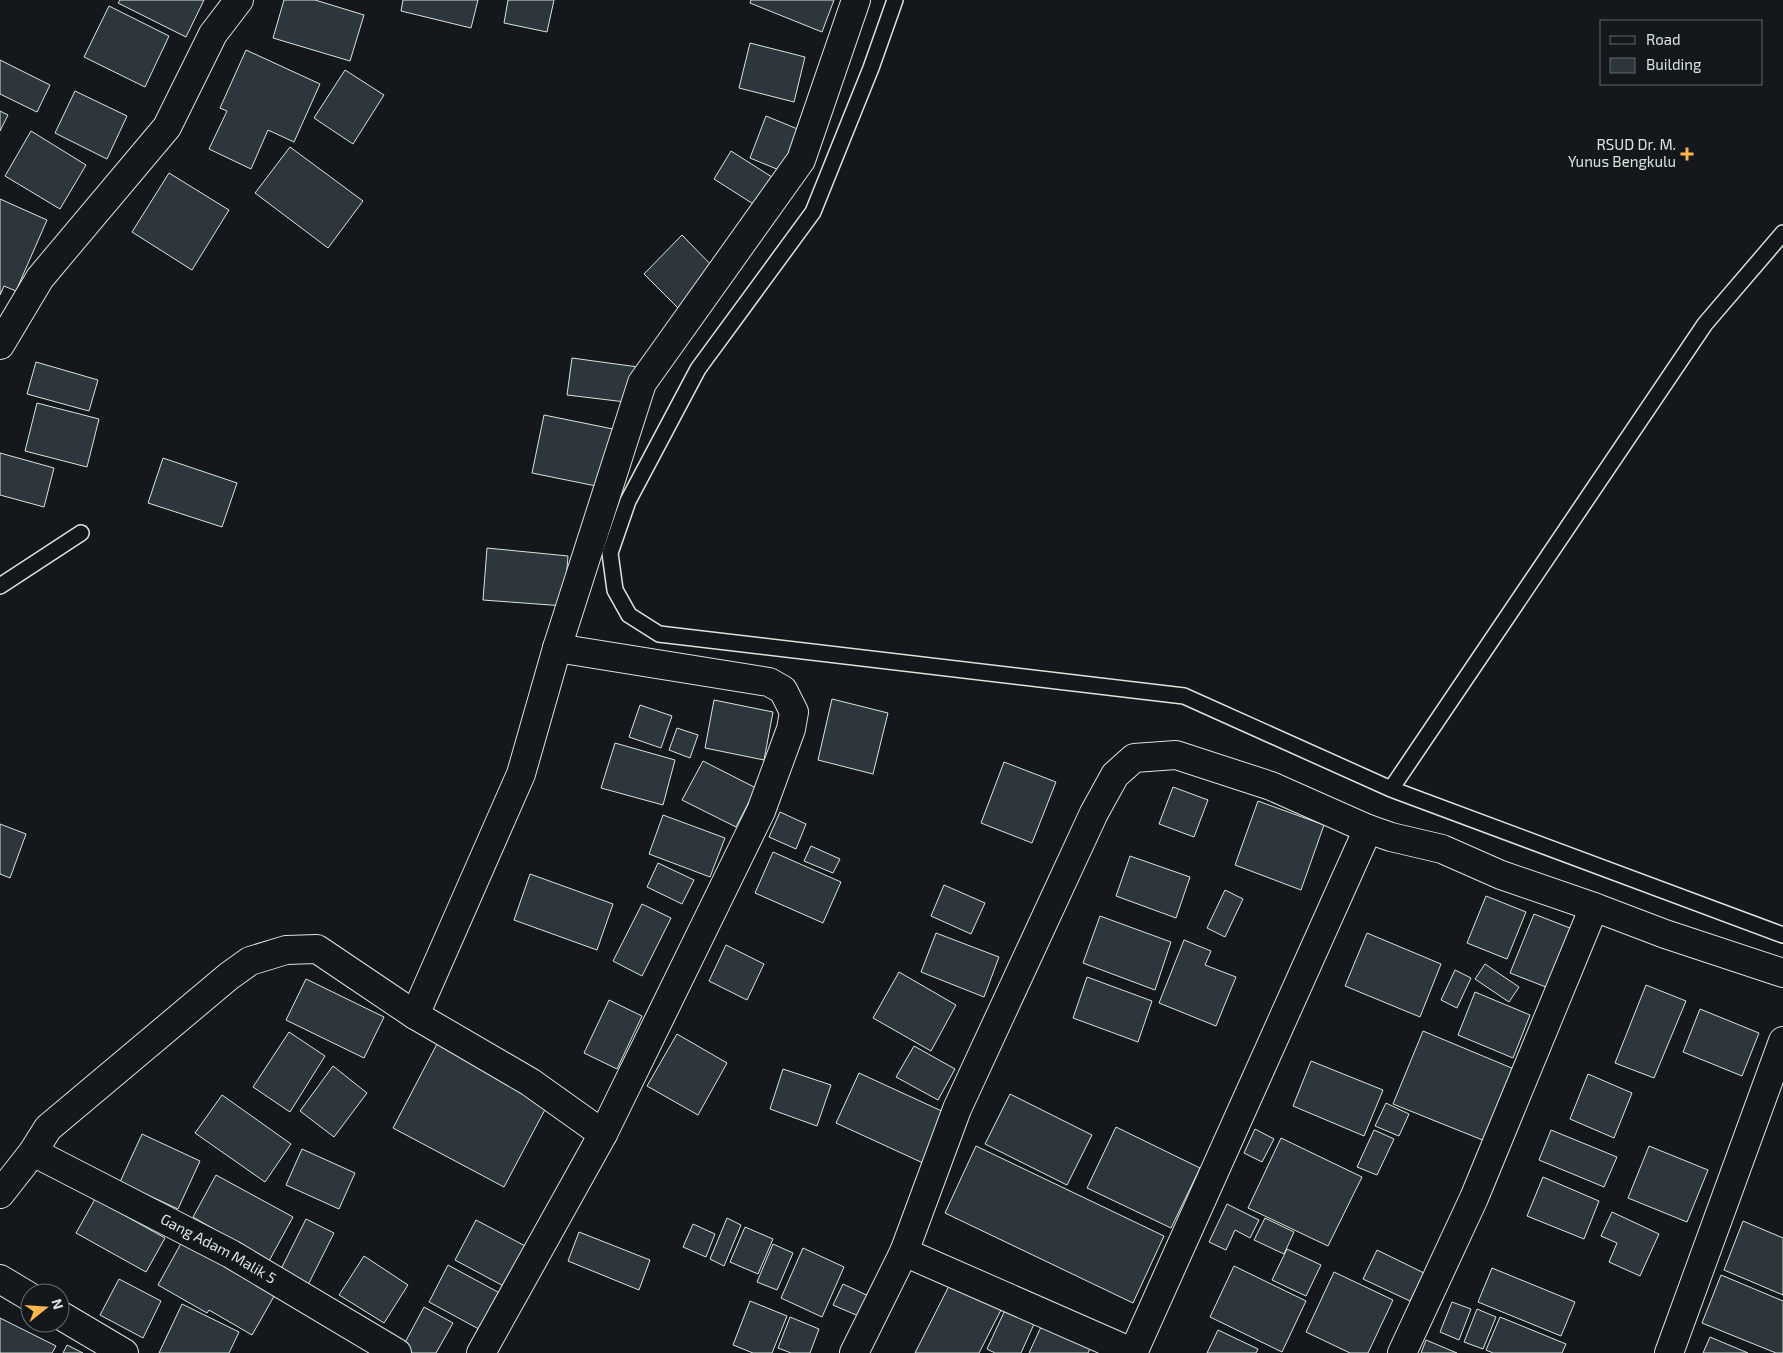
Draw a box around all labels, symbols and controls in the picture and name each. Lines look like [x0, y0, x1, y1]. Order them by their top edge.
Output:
legend [1600, 20, 1763, 85]
text: Road [1646, 30, 1681, 48]
text: Building [1646, 55, 1702, 73]
place label: RSUD Dr. M. Yunus Bengkulu [1568, 135, 1676, 170]
marker: RSUD Dr. M. Yunus Bengkulu [1680, 147, 1694, 161]
street label: Gang Adam Malik 5 [158, 1209, 280, 1287]
north arrow [20, 1283, 70, 1333]
text: N [48, 1297, 68, 1311]

